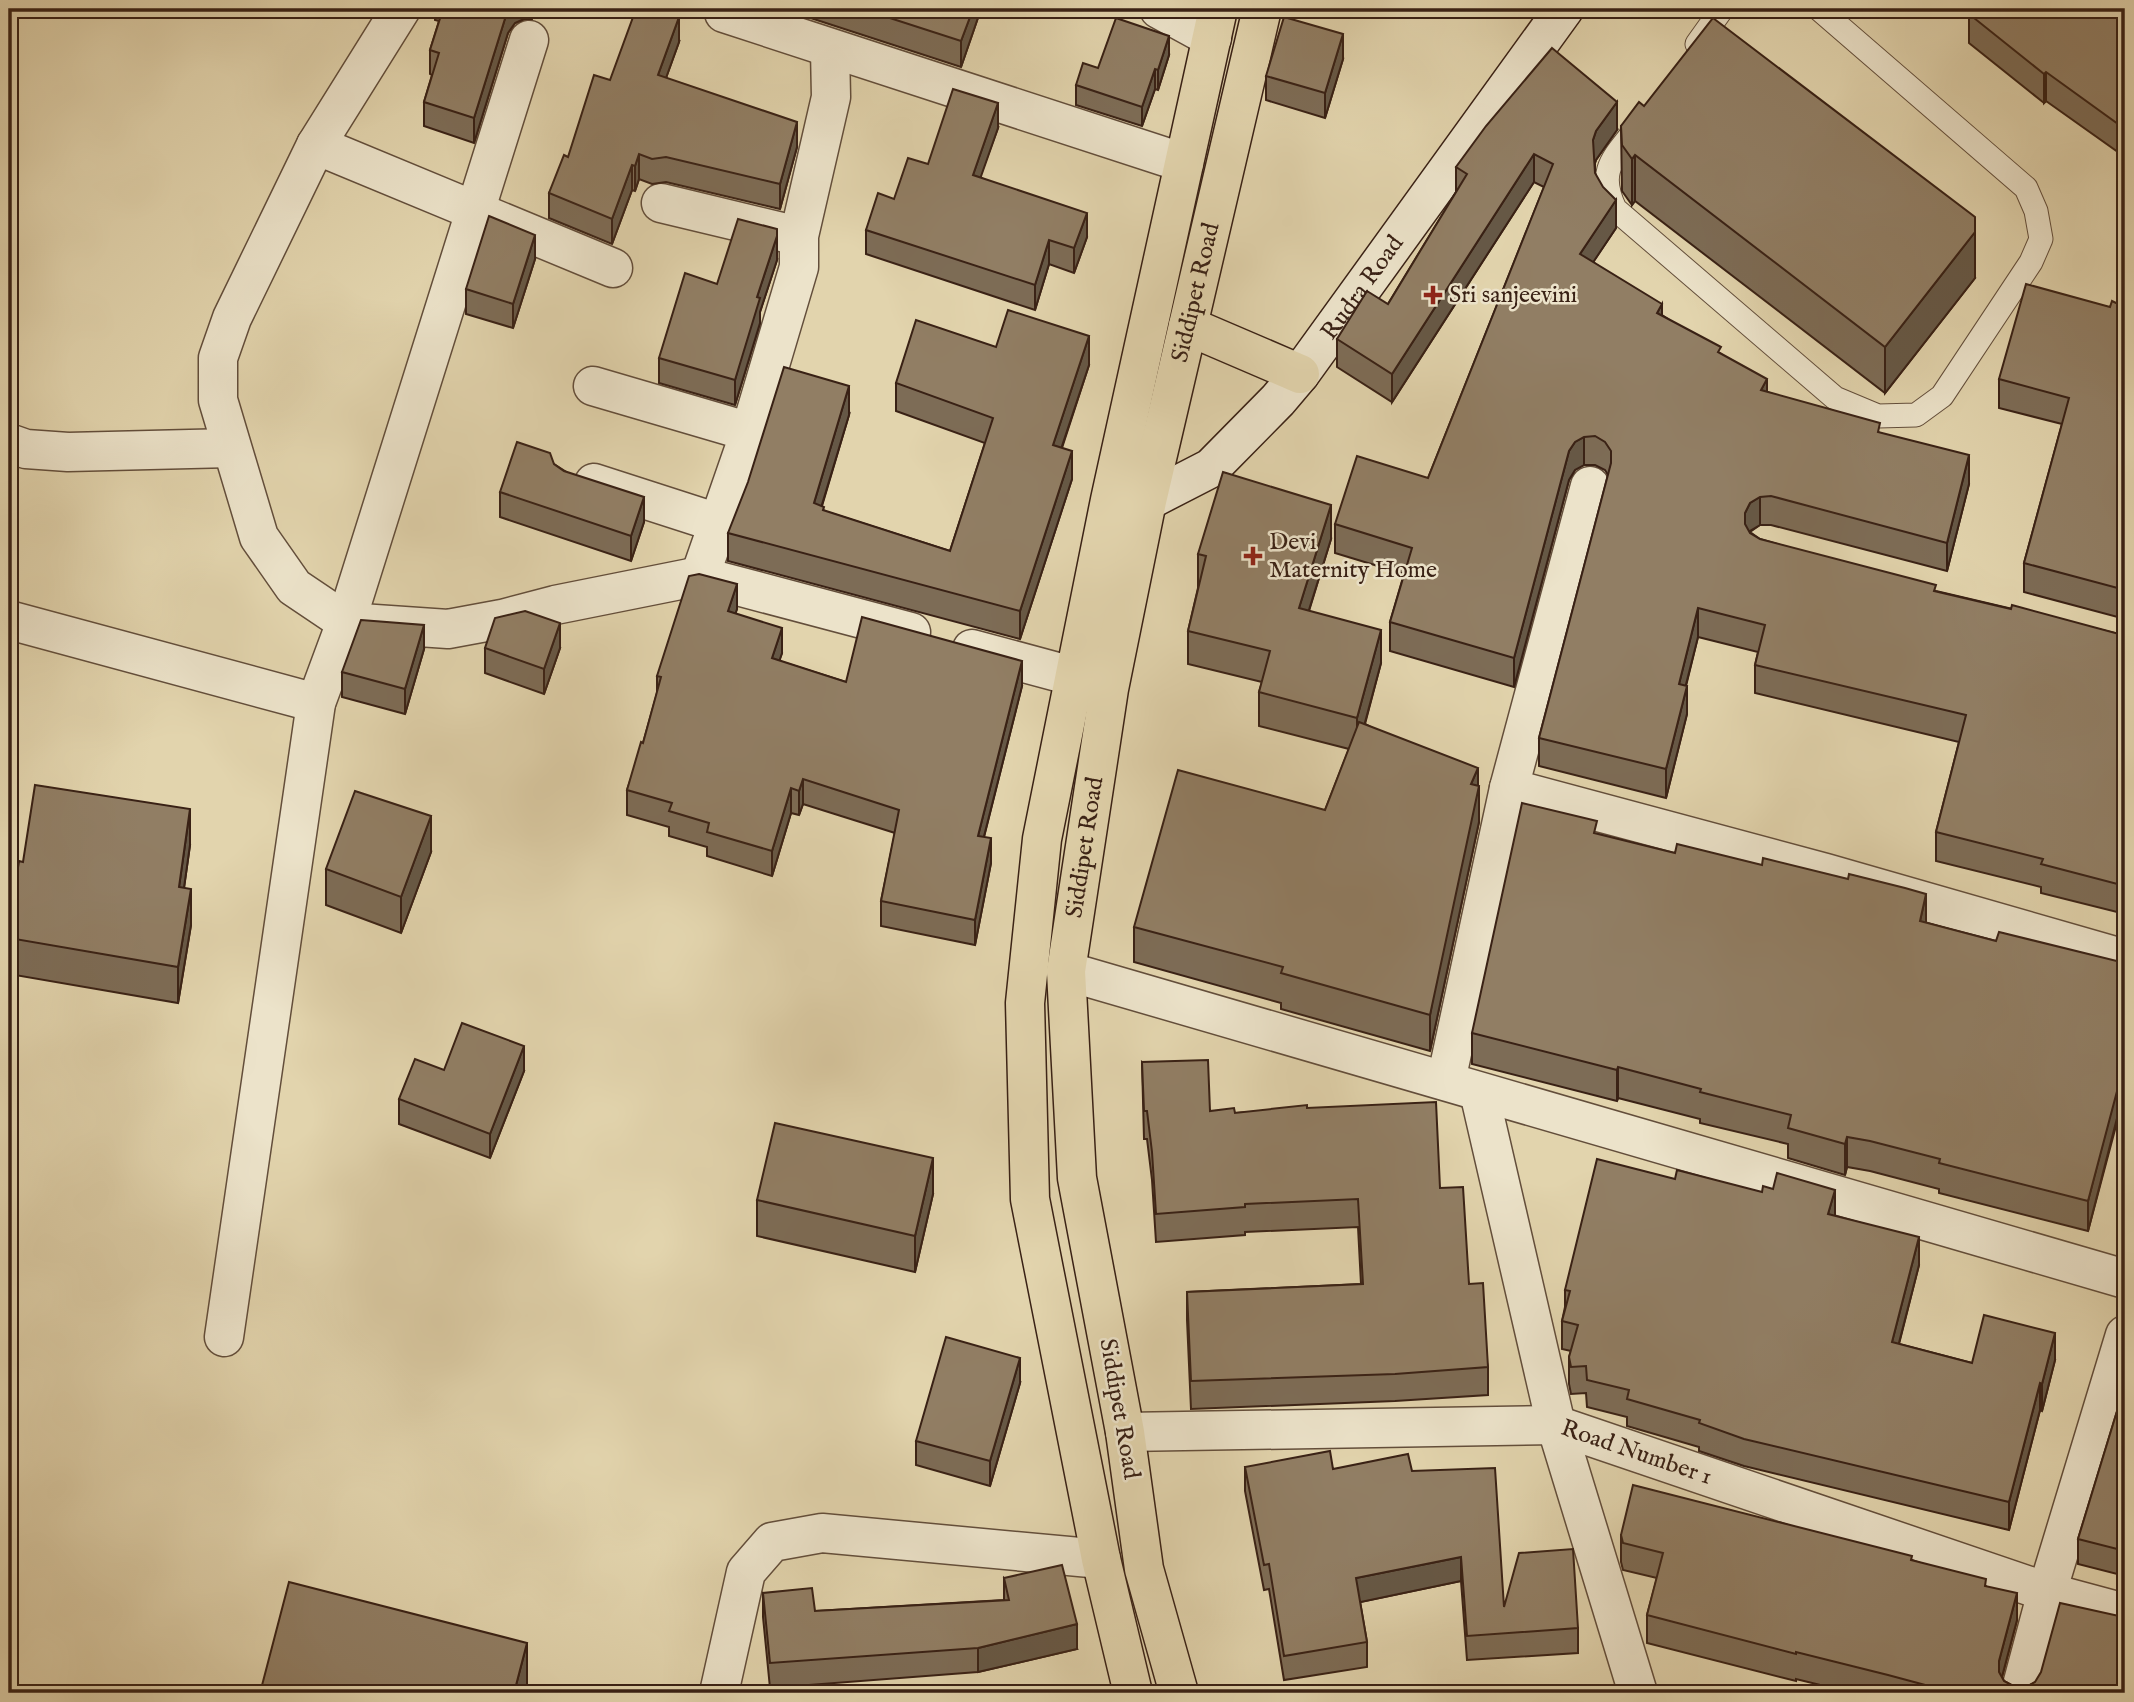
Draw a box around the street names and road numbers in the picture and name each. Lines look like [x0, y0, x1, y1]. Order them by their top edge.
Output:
street label: Siddipet Road [1164, 220, 1227, 365]
street label: Rudra Road [1314, 229, 1411, 346]
street label: Siddipet Road [1059, 774, 1111, 920]
street label: Siddipet Road [1091, 1336, 1147, 1482]
street label: Road Number 1 [1557, 1412, 1716, 1492]

